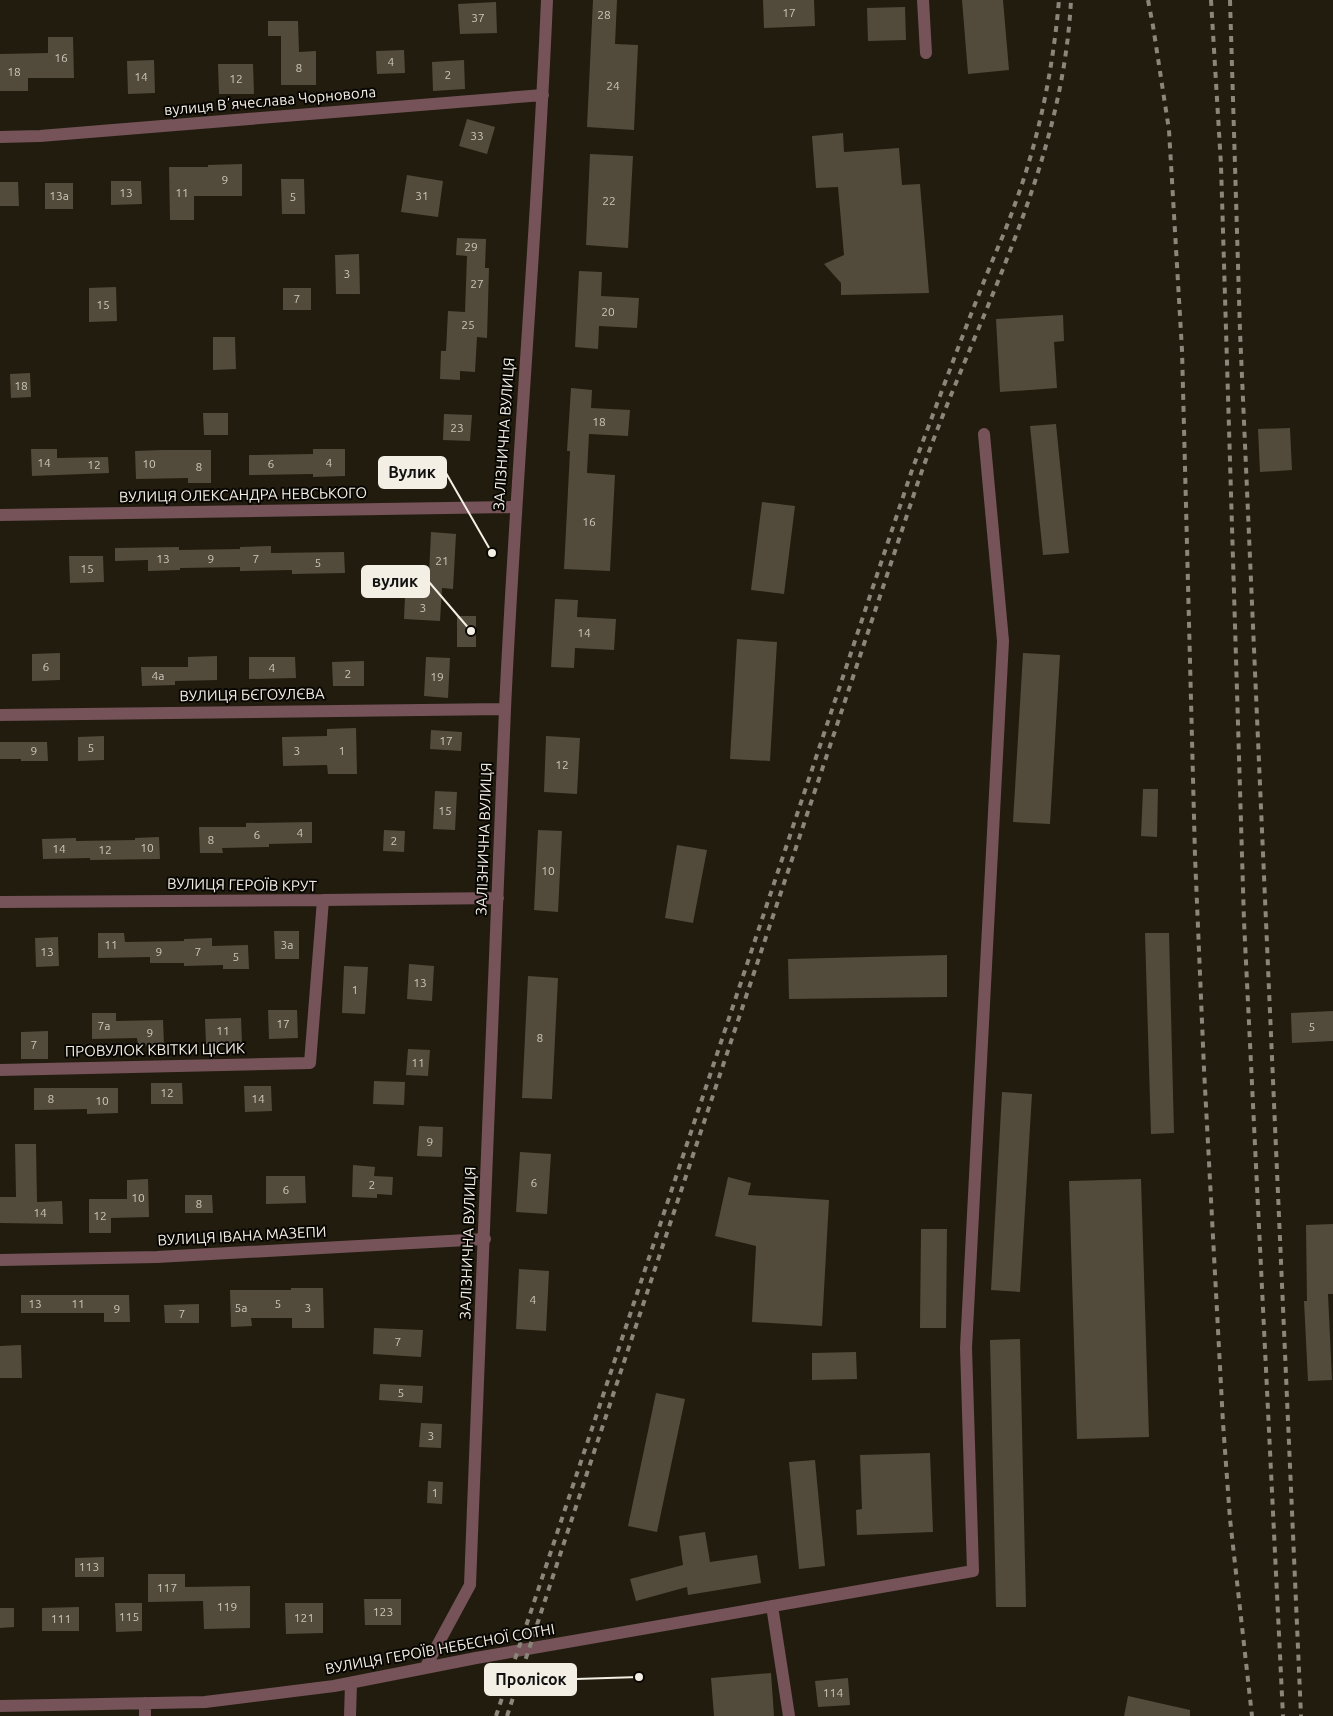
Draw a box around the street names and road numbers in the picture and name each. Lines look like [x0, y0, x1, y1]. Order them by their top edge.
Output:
street label: вулиця Вʼячеслава Чорновола [163, 83, 377, 118]
street label: ЗАЛІЗНИЧНА ВУЛИЦЯ [490, 357, 517, 511]
street label: ВУЛИЦЯ ОЛЕКСАНДРА НЕВСЬКОГО [119, 484, 367, 505]
street label: ВУЛИЦЯ БЄГОУЛЄВА [179, 685, 325, 704]
street label: ЗАЛІЗНИЧНА ВУЛИЦЯ [472, 762, 495, 916]
street label: ВУЛИЦЯ ГЕРОЇВ КРУТ [167, 875, 318, 894]
street label: ПРОВУЛОК КВІТКИ ЦІСИК [65, 1039, 245, 1060]
street label: ЗАЛІЗНИЧНА ВУЛИЦЯ [456, 1166, 479, 1320]
street label: ВУЛИЦЯ ІВАНА МАЗЕПИ [157, 1223, 327, 1248]
street label: ВУЛИЦЯ ГЕРОЇВ НЕБЕСНОЇ СОТНІ [324, 1620, 556, 1677]

